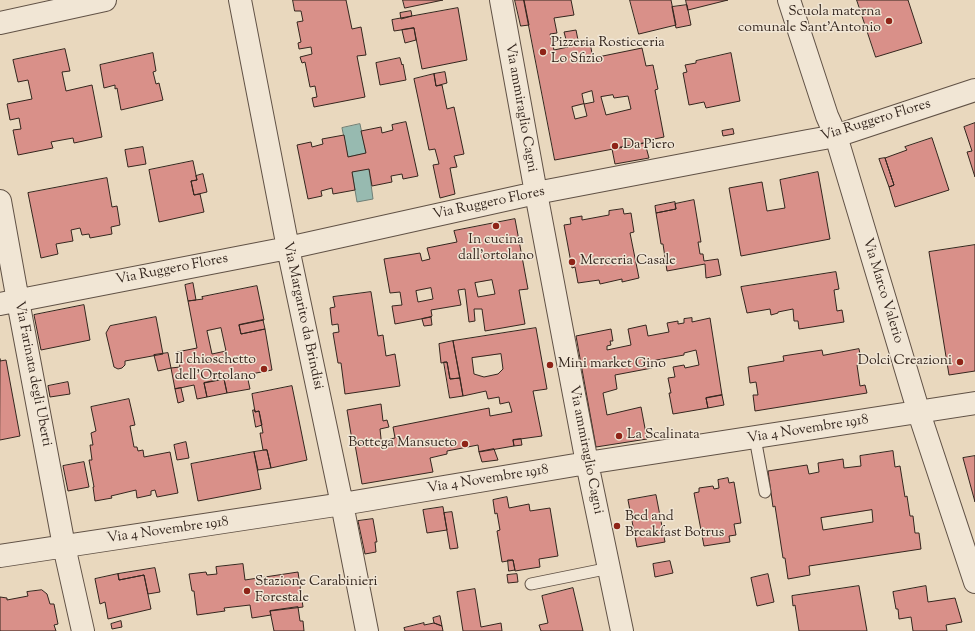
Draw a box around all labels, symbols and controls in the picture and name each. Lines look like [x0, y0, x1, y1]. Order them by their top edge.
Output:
place label: Scuola materna comunale Sant'Antonio [738, 5, 881, 38]
marker: Scuola materna comunale Sant'Antonio [884, 16, 894, 26]
place label: Pizzeria Rosticceria Lo Sfizio [551, 36, 665, 68]
street label: Via ammiraglio Cagni [500, 42, 540, 174]
marker: Pizzeria Rosticceria Lo Sfizio [538, 47, 548, 57]
street label: Via Ruggero Flores [819, 96, 933, 146]
place label: Da Piero [623, 138, 675, 154]
marker: Da Piero [610, 141, 620, 151]
street label: Via Ruggero Flores [432, 184, 546, 224]
marker: In cucina dall'ortolano [491, 221, 501, 231]
place label: In cucina dall'ortolano [458, 233, 534, 266]
street label: Via Marco Valerio [858, 236, 906, 346]
street label: Via Margarito da Brindisi [278, 240, 326, 392]
street label: Via Ruggero Flores [114, 251, 230, 289]
place label: Merceria Casale [580, 254, 676, 270]
marker: Merceria Casale [567, 257, 577, 267]
street label: Via Farinata degli Uberti [10, 300, 54, 448]
place label: Il chioschetto dell'Ortolano [175, 353, 256, 386]
place label: Dolci Creazioni [858, 354, 952, 370]
place label: Mini market Gino [558, 357, 666, 373]
marker: Dolci Creazioni [955, 357, 965, 367]
marker: Mini market Gino [545, 360, 555, 370]
marker: Il chioschetto dell'Ortolano [259, 364, 269, 374]
street label: Via ammiraglio Cagni [564, 384, 606, 516]
street label: Via 4 Novembre 1918 [746, 412, 870, 448]
place label: La Scalinata [627, 428, 700, 444]
marker: La Scalinata [614, 431, 624, 441]
place label: Bottega Mansueto [348, 436, 457, 452]
marker: Bottega Mansueto [460, 439, 470, 449]
street label: Via 4 Novembre 1918 [426, 462, 550, 498]
place label: Bed and Breakfast Botrus [625, 510, 724, 542]
street label: Via 4 Novembre 1918 [106, 514, 230, 548]
marker: Bed and Breakfast Botrus [612, 521, 622, 531]
place label: Stazione Carabinieri Forestale [255, 575, 378, 608]
marker: Stazione Carabinieri Forestale [242, 586, 252, 596]

